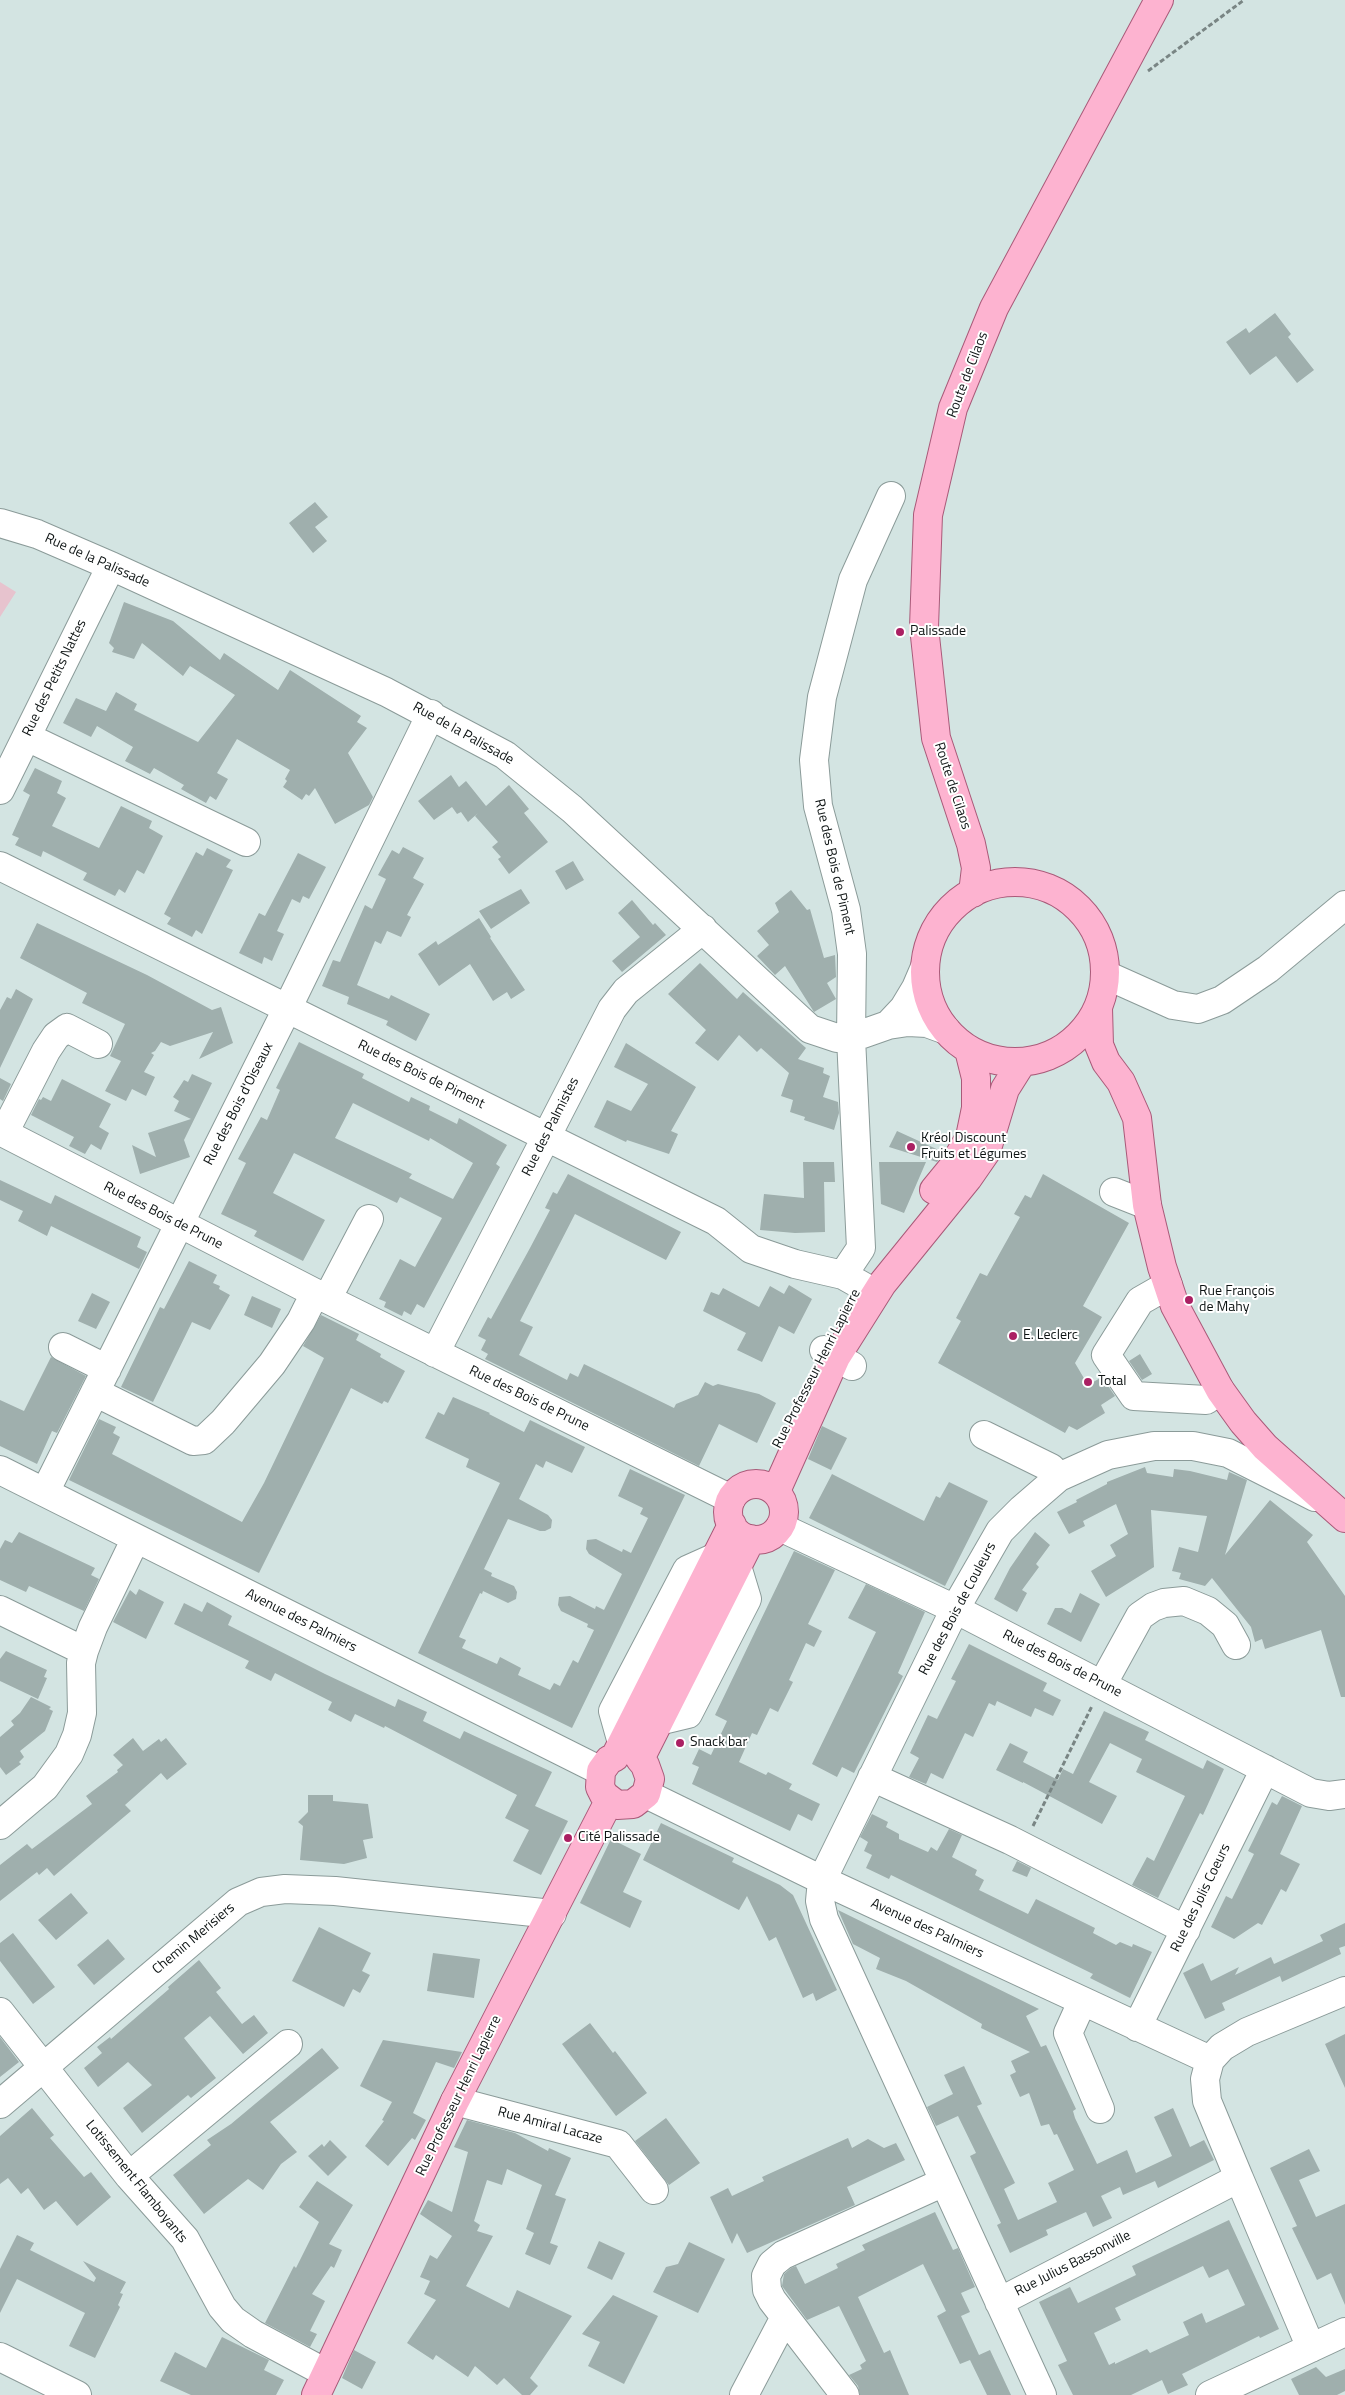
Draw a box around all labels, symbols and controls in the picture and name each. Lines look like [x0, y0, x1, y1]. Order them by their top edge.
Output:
street label: Route de Cilaos [944, 330, 992, 420]
street label: Rue de la Palissade [42, 530, 152, 592]
street label: Rue des Petits Nattes [19, 617, 91, 739]
place label: Palissade [910, 624, 966, 640]
marker: Palissade [894, 626, 906, 638]
street label: Rue de la Palissade [409, 699, 517, 769]
street label: Route de Cilaos [930, 740, 974, 832]
street label: Rue des Bois de Piment [810, 797, 858, 937]
street label: Rue des Bois de Piment [355, 1037, 487, 1113]
street label: Rue des Bois d'Oiseaux [201, 1040, 277, 1168]
street label: Rue des Palmistes [519, 1075, 583, 1179]
place label: Kréol Discount Fruits et Légumes [921, 1131, 1027, 1164]
marker: Kréol Discount Fruits et Légumes [905, 1141, 917, 1153]
street label: Rue des Bois de Prune [101, 1179, 225, 1253]
place label: Rue François de Mahy [1199, 1284, 1275, 1316]
street label: Rue Professeur Henri Lapierre [769, 1287, 865, 1451]
marker: Rue François de Mahy [1183, 1294, 1195, 1306]
place label: E. Leclerc [1023, 1328, 1078, 1344]
marker: E. Leclerc [1007, 1330, 1019, 1342]
street label: Rue des Bois de Prune [466, 1363, 592, 1435]
place label: Total [1098, 1374, 1127, 1390]
marker: Total [1082, 1376, 1094, 1388]
street label: Rue des Bois de Couleurs [916, 1540, 1000, 1678]
street label: Avenue des Palmiers [243, 1586, 359, 1656]
street label: Rue des Bois de Prune [1000, 1627, 1124, 1701]
place label: Snack bar [690, 1735, 747, 1751]
marker: Snack bar [674, 1737, 686, 1749]
place label: Cité Palissade [578, 1830, 660, 1846]
marker: Cité Palissade [562, 1832, 574, 1844]
street label: Rue des Jolis Coeurs [1168, 1841, 1234, 1955]
street label: Avenue des Palmiers [868, 1895, 986, 1963]
street label: Chemin Merisiers [149, 1900, 239, 1978]
street label: Rue Professeur Henri Lapierre [413, 2013, 505, 2179]
street label: Rue Amiral Lacaze [496, 2104, 604, 2148]
street label: Lotissement Flamboyants [81, 2117, 191, 2247]
street label: Rue Julius Bassonville [1012, 2228, 1134, 2300]

